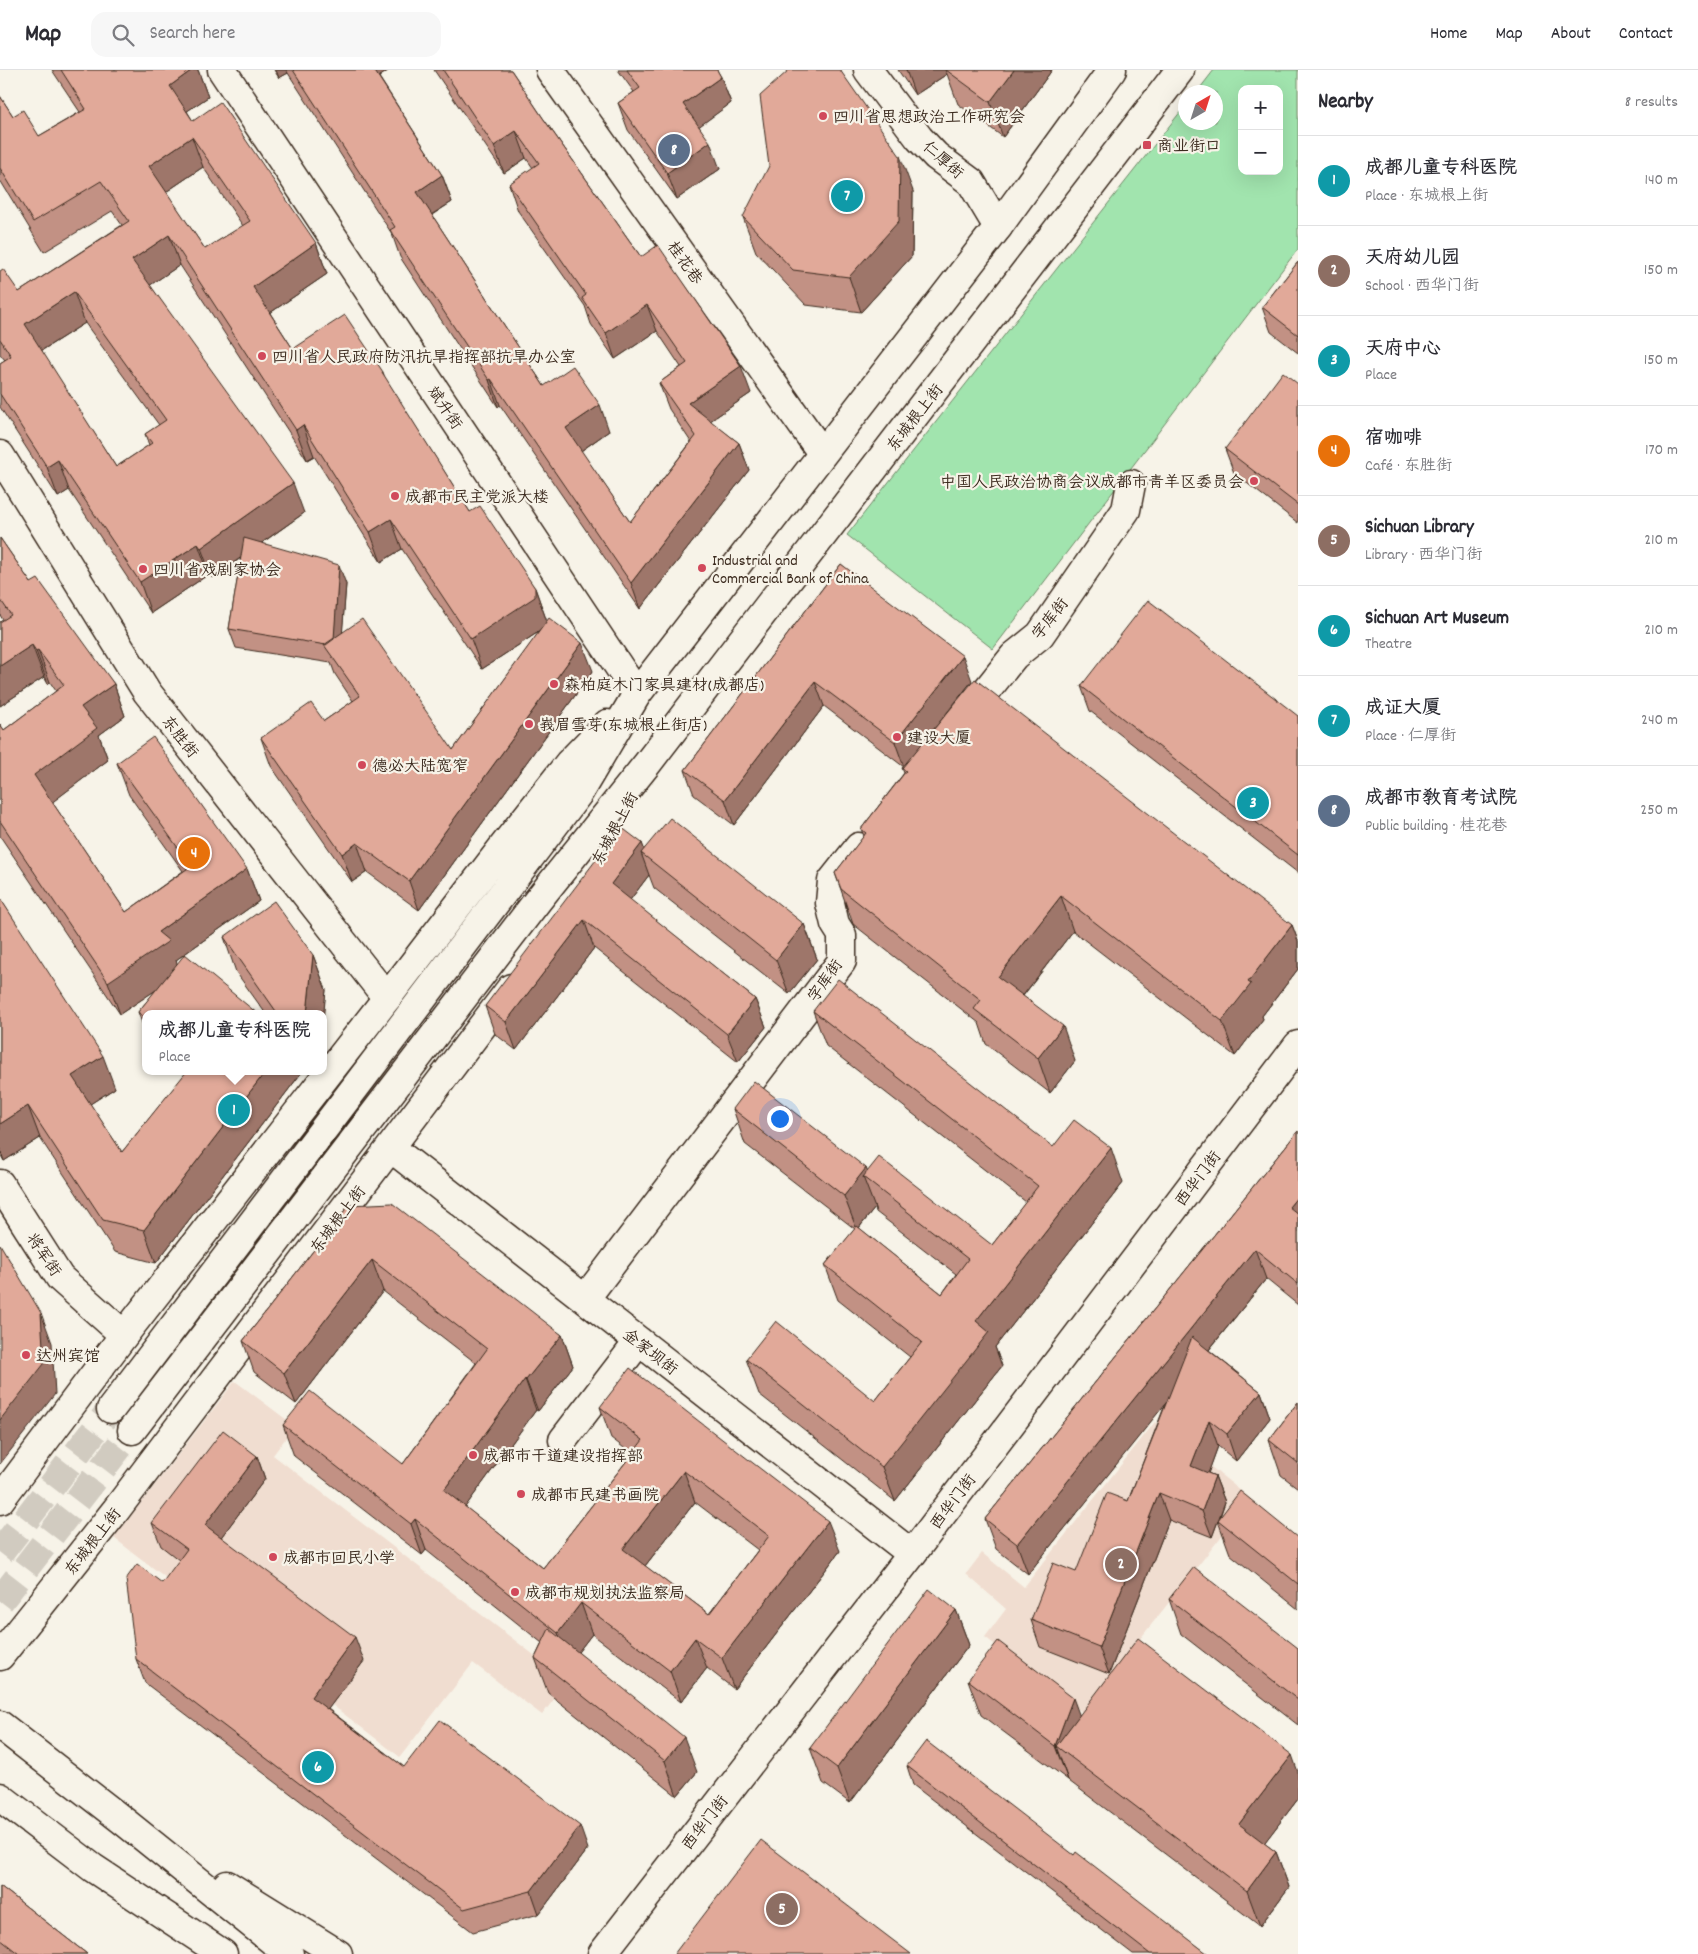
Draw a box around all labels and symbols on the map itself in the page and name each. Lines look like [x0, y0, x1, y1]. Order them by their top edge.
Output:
north arrow [1178, 85, 1223, 130]
place label: 四川省思想政治工作研究会 [833, 107, 1025, 130]
marker: 四川省思想政治工作研究会 [817, 110, 829, 122]
pin: 8 [658, 131, 690, 169]
street label: 仁厚街 [917, 136, 968, 185]
place label: 商业街口 [1157, 136, 1221, 159]
marker: 商业街口 [1141, 139, 1153, 151]
pin: 7 [831, 177, 863, 215]
street label: 桂花巷 [661, 237, 707, 290]
place label: 四川省人民政府防汛抗旱指挥部抗旱办公室 [272, 347, 576, 370]
marker: 四川省人民政府防汛抗旱指挥部抗旱办公室 [256, 350, 268, 362]
street label: 东城根上街 [882, 380, 950, 457]
street label: 斌升街 [421, 382, 467, 435]
place label: 中国人民政治协商会议成都市青羊区委员会 [940, 472, 1244, 495]
marker: 中国人民政治协商会议成都市青羊区委员会 [1248, 475, 1260, 487]
place label: 成都市民主党派大楼 [405, 487, 549, 510]
marker: 成都市民主党派大楼 [389, 490, 401, 502]
place label: Industrial and Commercial Bank of China [712, 550, 869, 591]
place label: 四川省戏剧家协会 [153, 560, 281, 583]
marker: Industrial and Commercial Bank of China [696, 562, 708, 574]
marker: 四川省戏剧家协会 [137, 563, 149, 575]
street label: 字库街 [1027, 594, 1075, 646]
place label: 森柏庭木门家具建材(成都店) [564, 675, 764, 698]
marker: 森柏庭木门家具建材(成都店) [548, 678, 560, 690]
street label: 东胜街 [155, 712, 203, 764]
place label: 峩眉雪芽(东城根上街店) [539, 715, 707, 738]
marker: 峩眉雪芽(东城根上街店) [523, 718, 535, 730]
place label: 建设大厦 [907, 728, 971, 751]
marker: 建设大厦 [891, 731, 903, 743]
place label: 德必大陆宽窄 [372, 756, 468, 779]
marker: 德必大陆宽窄 [356, 759, 368, 771]
pin: 3 [1237, 784, 1269, 822]
street label: 东城根上街 [587, 788, 645, 870]
pin: 4 [178, 834, 210, 872]
street label: 字库街 [803, 955, 849, 1008]
pin: 1 [218, 1091, 250, 1129]
your location [767, 1106, 793, 1132]
street label: 西华门街 [1171, 1147, 1227, 1212]
street label: 东城根上街 [306, 1182, 372, 1259]
street label: 将军街 [20, 1229, 66, 1282]
street label: 金家坝街 [617, 1324, 682, 1382]
place label: 达州宾馆 [36, 1346, 100, 1369]
marker: 达州宾馆 [20, 1349, 32, 1361]
place label: 成都市干道建设指挥部 [483, 1446, 643, 1469]
marker: 成都市干道建设指挥部 [467, 1449, 479, 1461]
street label: 西华门街 [926, 1470, 982, 1535]
place label: 成都市民建书画院 [531, 1485, 659, 1508]
marker: 成都市民建书画院 [515, 1488, 527, 1500]
street label: 东城根上街 [60, 1504, 128, 1581]
pin: 2 [1105, 1545, 1137, 1583]
place label: 成都市回民小学 [283, 1548, 395, 1571]
marker: 成都市回民小学 [267, 1551, 279, 1563]
place label: 成都市规划执法监察局 [525, 1583, 685, 1606]
marker: 成都市规划执法监察局 [509, 1586, 521, 1598]
pin: 6 [302, 1748, 334, 1786]
street label: 西华门街 [677, 1791, 735, 1856]
pin: 5 [766, 1890, 798, 1928]

